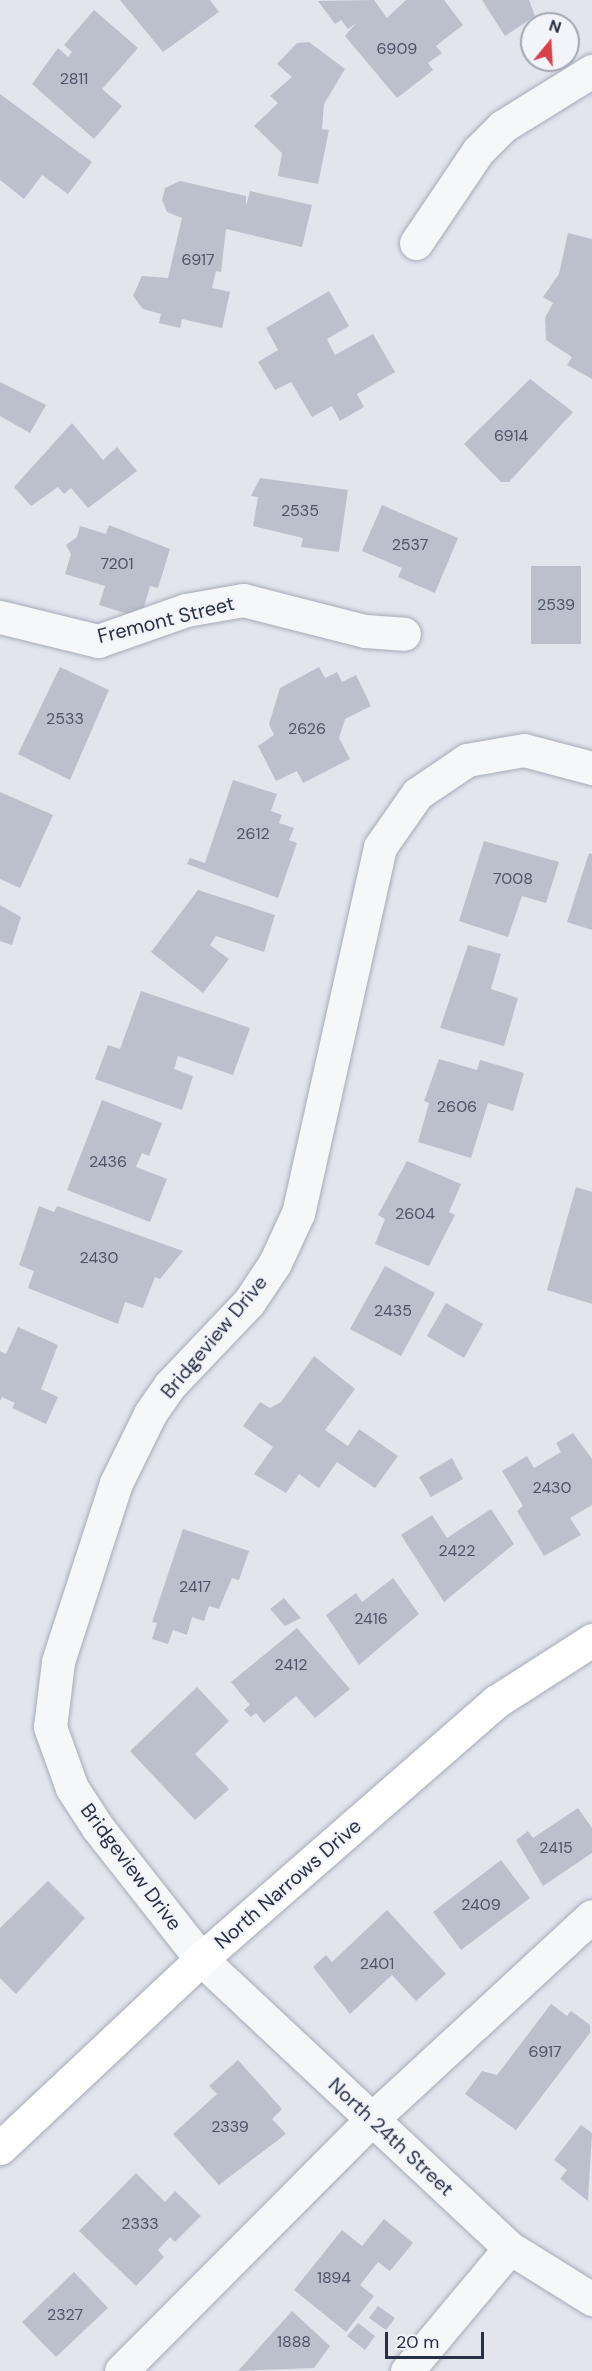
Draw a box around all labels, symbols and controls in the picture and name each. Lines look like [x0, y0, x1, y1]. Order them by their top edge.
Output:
north arrow [520, 12, 580, 72]
text: N [546, 15, 564, 38]
house number: 6909 [377, 39, 417, 59]
house number: 2811 [60, 69, 88, 89]
house number: 6917 [181, 250, 215, 270]
house number: 6914 [494, 426, 528, 446]
house number: 2535 [281, 501, 319, 521]
house number: 2537 [392, 535, 428, 555]
house number: 7201 [100, 554, 134, 574]
street label: Fremont Street [95, 591, 237, 649]
house number: 2539 [537, 595, 575, 615]
house number: 2533 [46, 709, 84, 729]
house number: 2626 [288, 719, 326, 739]
house number: 2612 [236, 824, 270, 844]
house number: 7008 [493, 869, 533, 889]
house number: 2606 [437, 1097, 477, 1117]
house number: 2436 [89, 1152, 127, 1172]
house number: 2604 [395, 1204, 435, 1224]
house number: 2430 [79, 1248, 119, 1268]
street label: Bridgeview Drive [156, 1271, 272, 1403]
house number: 2435 [374, 1301, 412, 1321]
house number: 2430 [532, 1478, 572, 1498]
house number: 2422 [438, 1541, 476, 1561]
house number: 2417 [179, 1577, 211, 1597]
house number: 2416 [354, 1609, 388, 1629]
house number: 2412 [275, 1655, 307, 1675]
street label: Bridgeview Drive [75, 1799, 187, 1935]
street label: North Narrows Drive [210, 1814, 366, 1954]
house number: 2415 [539, 1838, 573, 1858]
house number: 2409 [461, 1895, 501, 1915]
house number: 2401 [360, 1954, 394, 1974]
house number: 6917 [528, 2042, 562, 2062]
street label: North 24th Street [323, 2073, 459, 2201]
house number: 2339 [211, 2117, 249, 2137]
house number: 2333 [121, 2214, 159, 2234]
house number: 1894 [317, 2268, 351, 2288]
house number: 2327 [47, 2305, 83, 2325]
scale bar [388, 2320, 487, 2358]
text: 20 m [396, 2330, 439, 2354]
house number: 1888 [277, 2332, 311, 2352]

